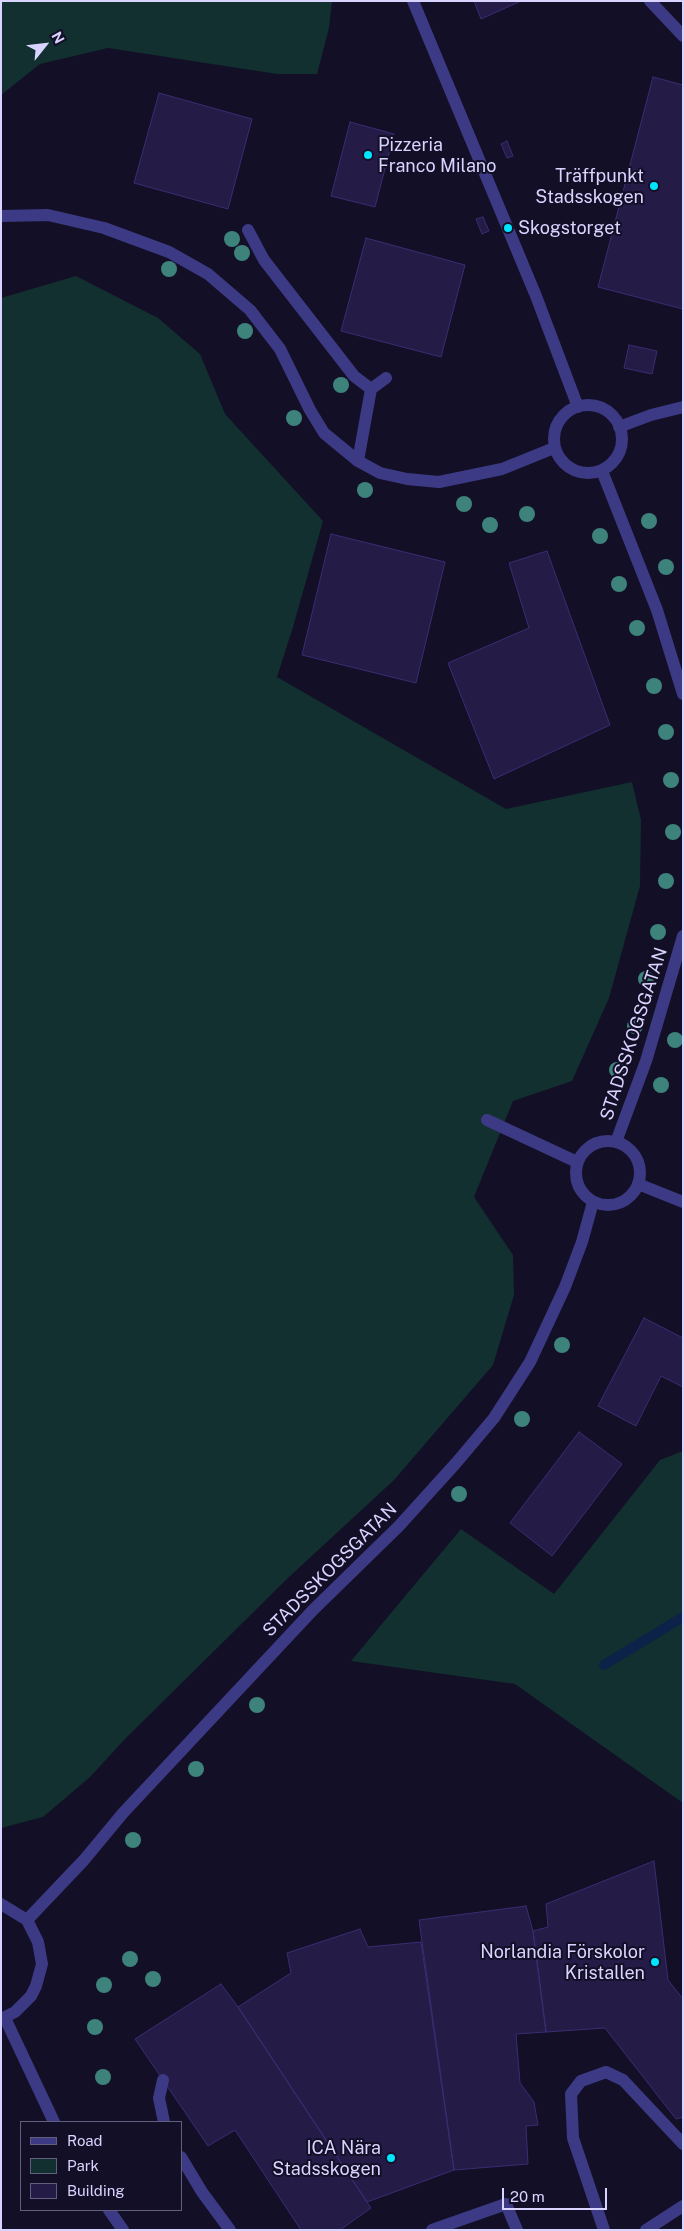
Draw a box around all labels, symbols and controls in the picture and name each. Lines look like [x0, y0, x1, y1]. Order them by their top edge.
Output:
north arrow [20, 20, 70, 70]
text: N [48, 29, 68, 46]
place label: Pizzeria Franco Milano [378, 134, 496, 176]
marker: Pizzeria Franco Milano [362, 149, 374, 161]
place label: Träffpunkt Stadsskogen [535, 165, 644, 208]
marker: Träffpunkt Stadsskogen [648, 180, 660, 192]
place label: Skogstorget [518, 217, 621, 239]
marker: Skogstorget [502, 222, 514, 234]
street label: STADSSKOGSGATAN [596, 945, 672, 1123]
street label: STADSSKOGSGATAN [259, 1499, 401, 1641]
place label: Norlandia Förskolor Kristallen [480, 1941, 645, 1984]
marker: Norlandia Förskolor Kristallen [649, 1956, 661, 1968]
legend [20, 2121, 182, 2211]
text: Road [67, 2132, 103, 2149]
place label: ICA Nära Stadsskogen [272, 2137, 381, 2180]
marker: ICA Nära Stadsskogen [385, 2152, 397, 2164]
text: Park [67, 2157, 99, 2174]
scale bar [504, 2178, 609, 2210]
text: Building [67, 2182, 125, 2199]
text: 20 m [510, 2188, 545, 2205]

